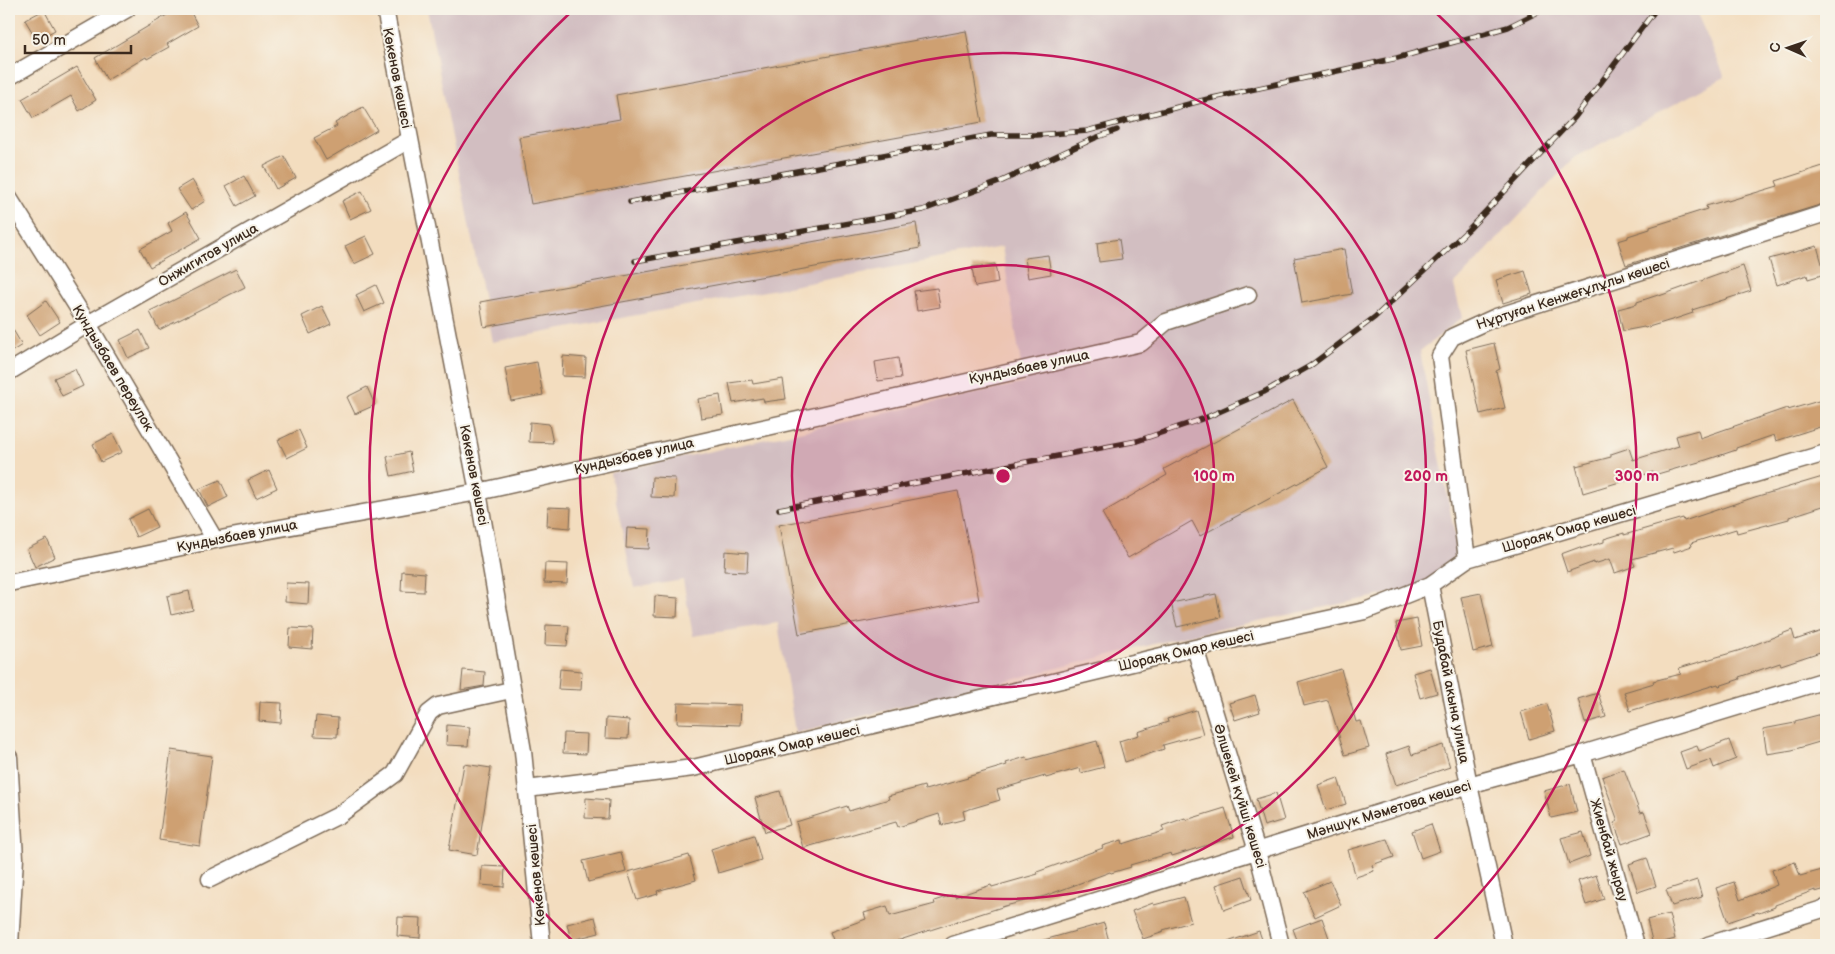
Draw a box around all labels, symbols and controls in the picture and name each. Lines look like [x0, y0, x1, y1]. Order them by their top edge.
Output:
scale bar [25, 22, 131, 54]
north arrow [1762, 22, 1812, 72]
street label: Көкенов көшесі [379, 26, 415, 130]
text: 50 m [32, 31, 66, 50]
text: С [1767, 42, 1784, 53]
street label: Онжигитов улица [155, 219, 261, 290]
street label: Нұртуған Кенжеғұлұлы көшесі [1474, 255, 1672, 333]
street label: Кундызбаев переулок [69, 302, 158, 435]
street label: Кундызбаев улица [967, 346, 1091, 388]
street label: Көкенов көшесі [456, 423, 492, 527]
street label: Кундызбаев улица [572, 434, 696, 478]
centre of rings [994, 467, 1012, 485]
text: 100 m [1193, 467, 1235, 486]
text: 200 m [1404, 467, 1448, 486]
text: 300 m [1615, 467, 1659, 486]
street label: Шораяқ Омар көшесі [1500, 502, 1638, 556]
street label: Кундызбаев улица [175, 516, 299, 556]
street label: Будабай акына улица [1429, 619, 1473, 766]
street label: Шораяқ Омар көшесі [1117, 627, 1255, 675]
street label: Шораяқ Омар көшесі [723, 721, 861, 769]
street label: Әлшекей күйші көшесі [1210, 722, 1270, 870]
street label: Мәншүк Мәметова көшесі [1305, 777, 1473, 843]
street label: Жиенбай жырау [1586, 797, 1632, 904]
street label: Көкенов көшесі [523, 823, 549, 927]

